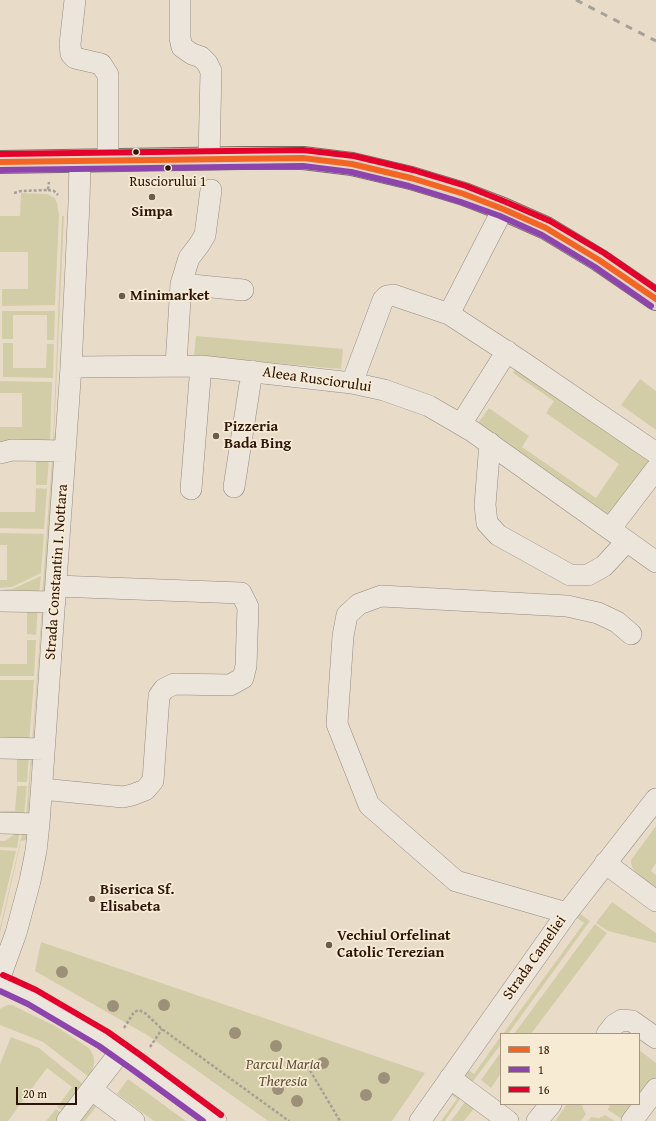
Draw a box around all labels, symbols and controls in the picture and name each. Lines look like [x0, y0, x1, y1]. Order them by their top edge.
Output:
unlabelled marker [131, 147, 141, 157]
marker: Rusciorului 1 [163, 163, 173, 173]
place label: Rusciorului 1 [129, 174, 207, 190]
marker: Simpa [147, 192, 157, 202]
place label: Simpa [131, 203, 173, 221]
place label: Minimarket [130, 287, 210, 305]
marker: Minimarket [117, 291, 127, 301]
street label: Aleea Rusciorului [261, 363, 373, 397]
place label: Pizzeria Bada Bing [224, 418, 291, 453]
marker: Pizzeria Bada Bing [211, 431, 221, 441]
street label: Strada Constantin I. Nottara [42, 483, 72, 661]
place label: Biserica Sf. Elisabeta [100, 881, 175, 916]
marker: Biserica Sf. Elisabeta [87, 894, 97, 904]
street label: Strada Cameliei [499, 913, 571, 1003]
place label: Vechiul Orfelinat Catolic Terezian [337, 927, 451, 962]
marker: Vechiul Orfelinat Catolic Terezian [324, 940, 334, 950]
legend [500, 1033, 640, 1105]
text: 18 [538, 1041, 550, 1058]
park label: Parcul Maria Theresia [246, 1056, 320, 1091]
text: 1 [538, 1061, 544, 1078]
scale bar [18, 1079, 79, 1105]
text: 16 [538, 1081, 550, 1098]
text: 20 m [23, 1085, 47, 1102]

